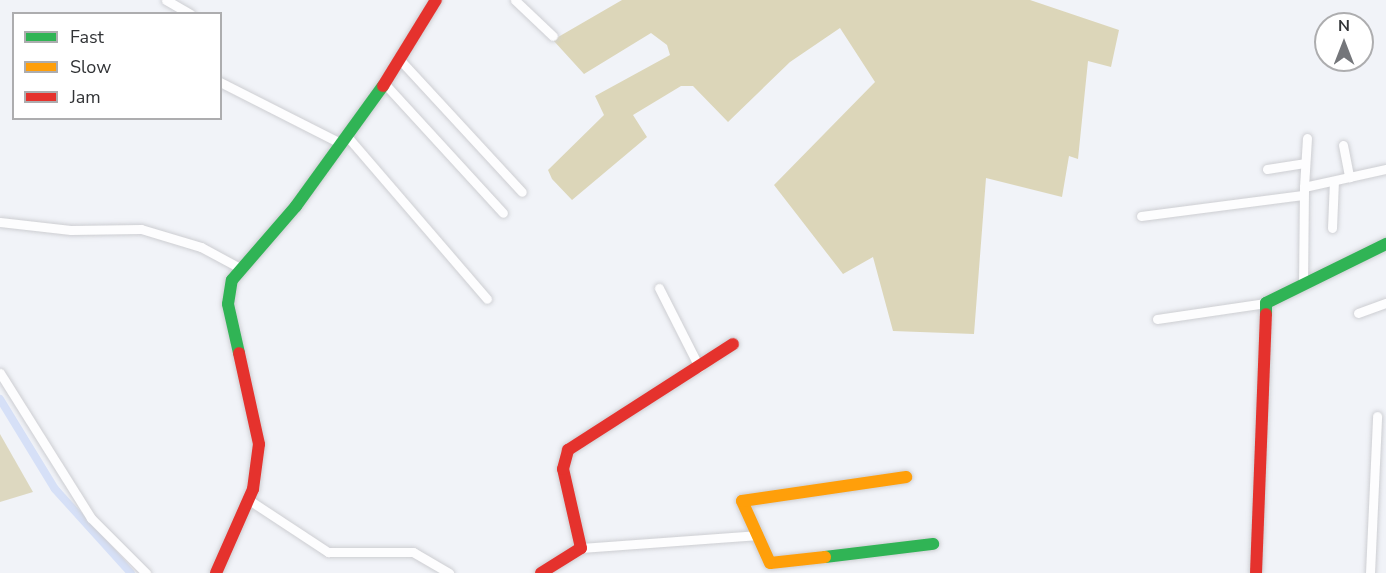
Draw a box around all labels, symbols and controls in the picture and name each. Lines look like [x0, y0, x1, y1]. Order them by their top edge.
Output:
legend [12, 12, 222, 120]
north arrow [1314, 12, 1374, 72]
text: N [1338, 15, 1350, 37]
text: Fast [70, 25, 104, 49]
text: Slow [70, 55, 111, 79]
text: Jam [70, 85, 101, 109]

